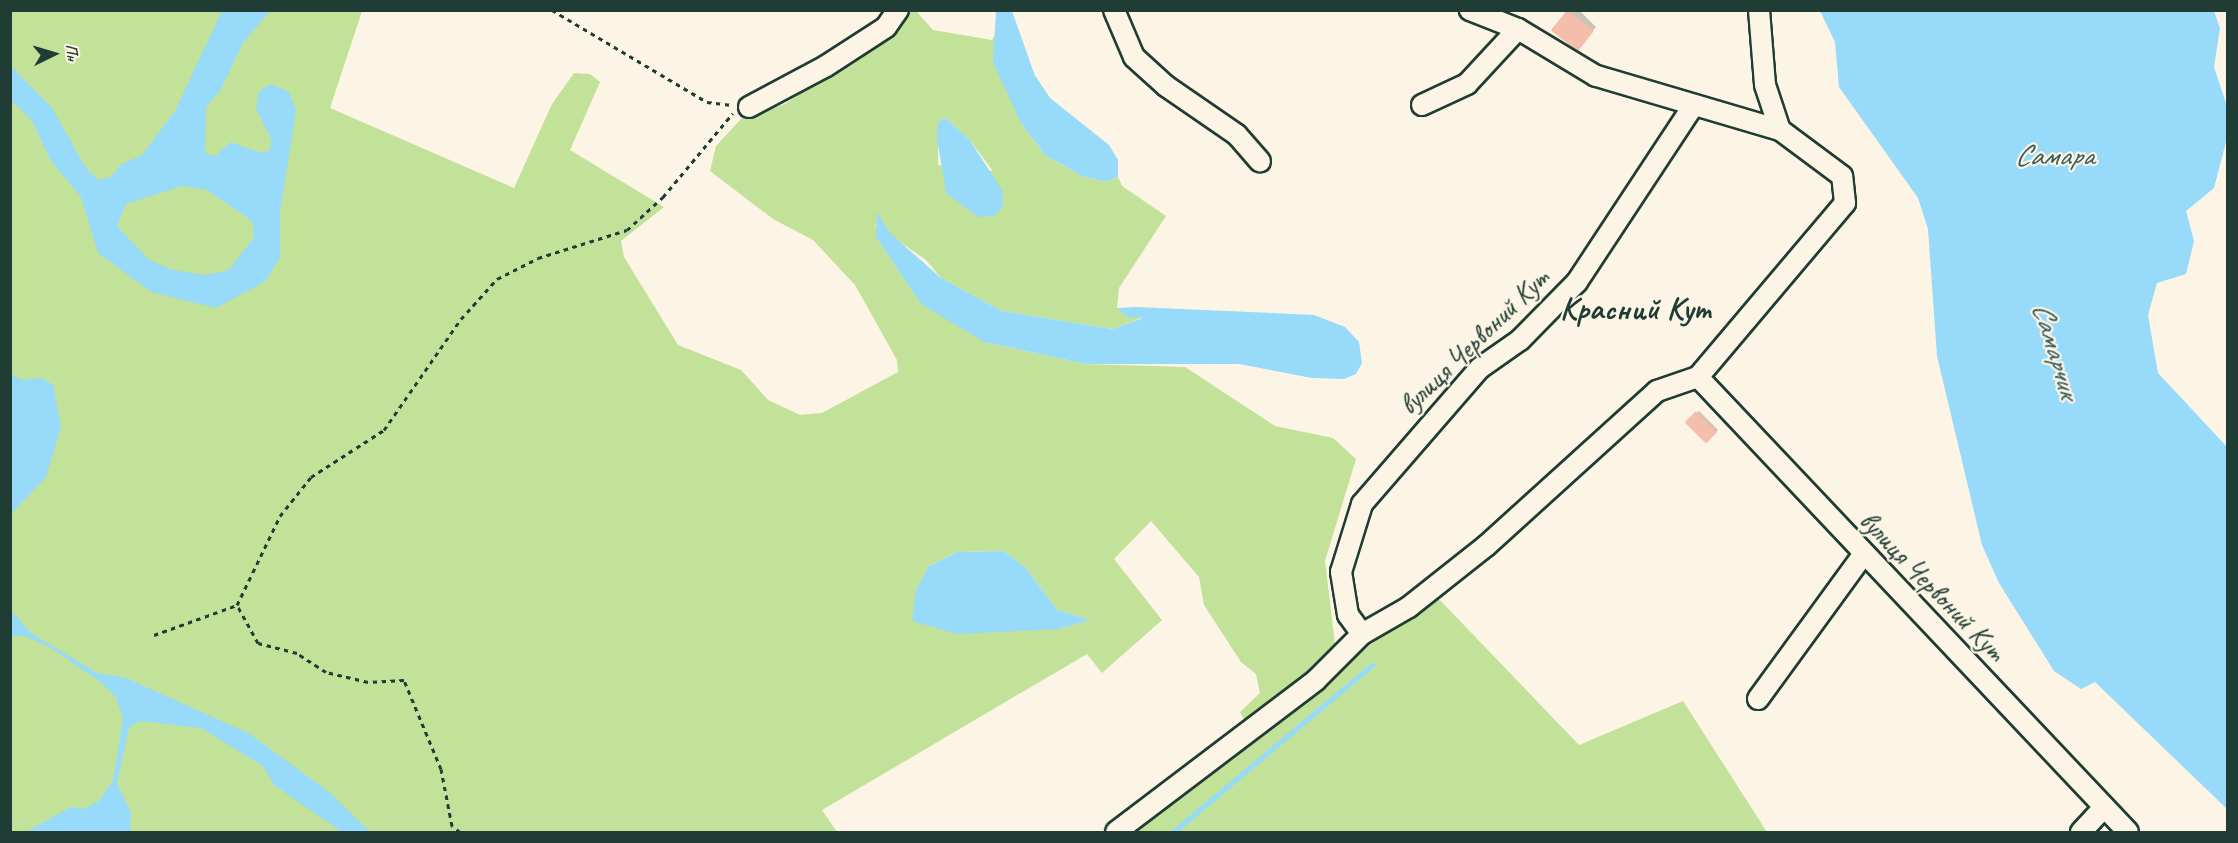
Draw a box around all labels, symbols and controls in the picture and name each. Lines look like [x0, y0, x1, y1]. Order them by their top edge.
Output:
north arrow [24, 24, 84, 84]
text: Пн [61, 43, 83, 62]
water label: Самара [2015, 137, 2093, 173]
street label: вулиця Червоний Кут [1392, 262, 1556, 422]
district label: Красний Кут [1560, 290, 1710, 328]
water label: Самарчик [2024, 298, 2088, 402]
street label: вулиця Червоний Кут [1852, 504, 2012, 668]

